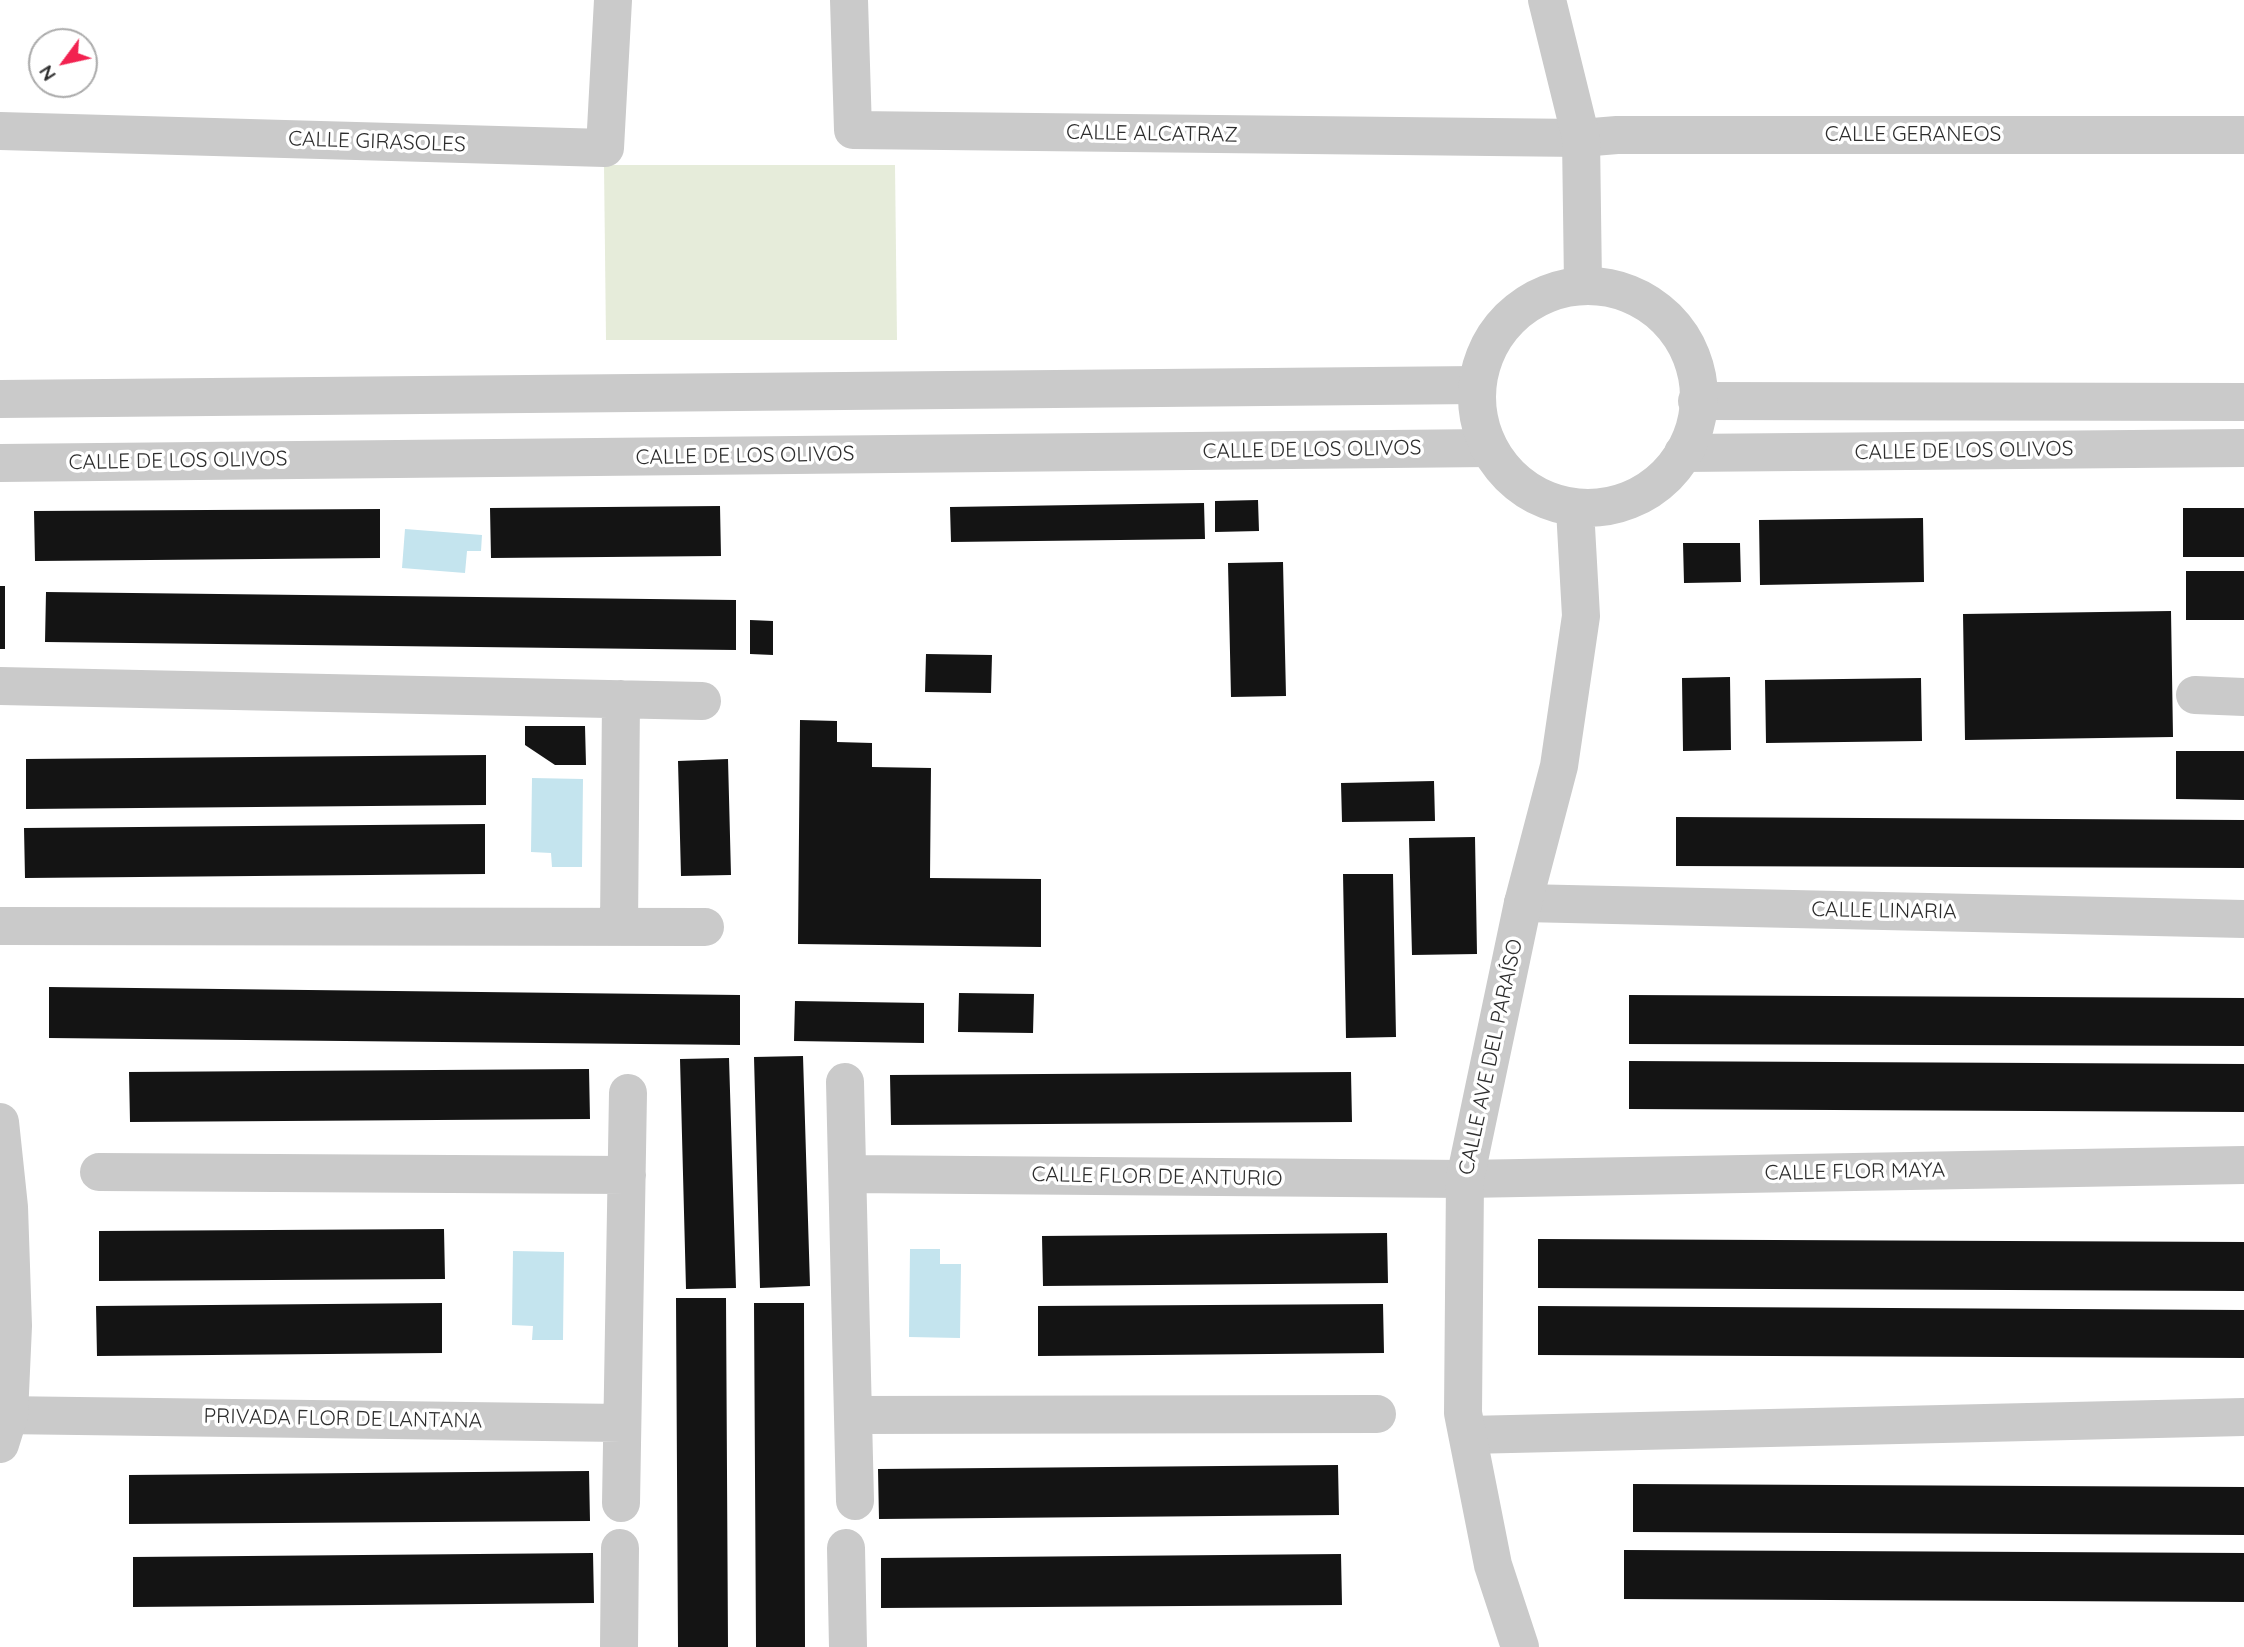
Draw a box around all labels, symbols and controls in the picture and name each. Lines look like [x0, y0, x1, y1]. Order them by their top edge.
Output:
north arrow [28, 28, 98, 98]
text: N [33, 61, 61, 86]
street label: CALLE ALCATRAZ [1066, 120, 1238, 148]
street label: CALLE GERANEOS [1825, 122, 2001, 148]
street label: CALLE GIRASOLES [288, 126, 466, 158]
street label: CALLE DE LOS OLIVOS [1202, 435, 1422, 465]
street label: CALLE DE LOS OLIVOS [1854, 436, 2074, 466]
street label: CALLE DE LOS OLIVOS [635, 441, 855, 471]
street label: CALLE DE LOS OLIVOS [68, 446, 288, 476]
street label: CALLE LINARIA [1811, 897, 1957, 925]
street label: CALLE AVE DEL PARAÍSO [1454, 937, 1528, 1177]
street label: CALLE FLOR MAYA [1765, 1158, 1945, 1186]
street label: CALLE FLOR DE ANTURIO [1031, 1162, 1283, 1192]
street label: PRIVADA FLOR DE LANTANA [203, 1404, 483, 1434]

